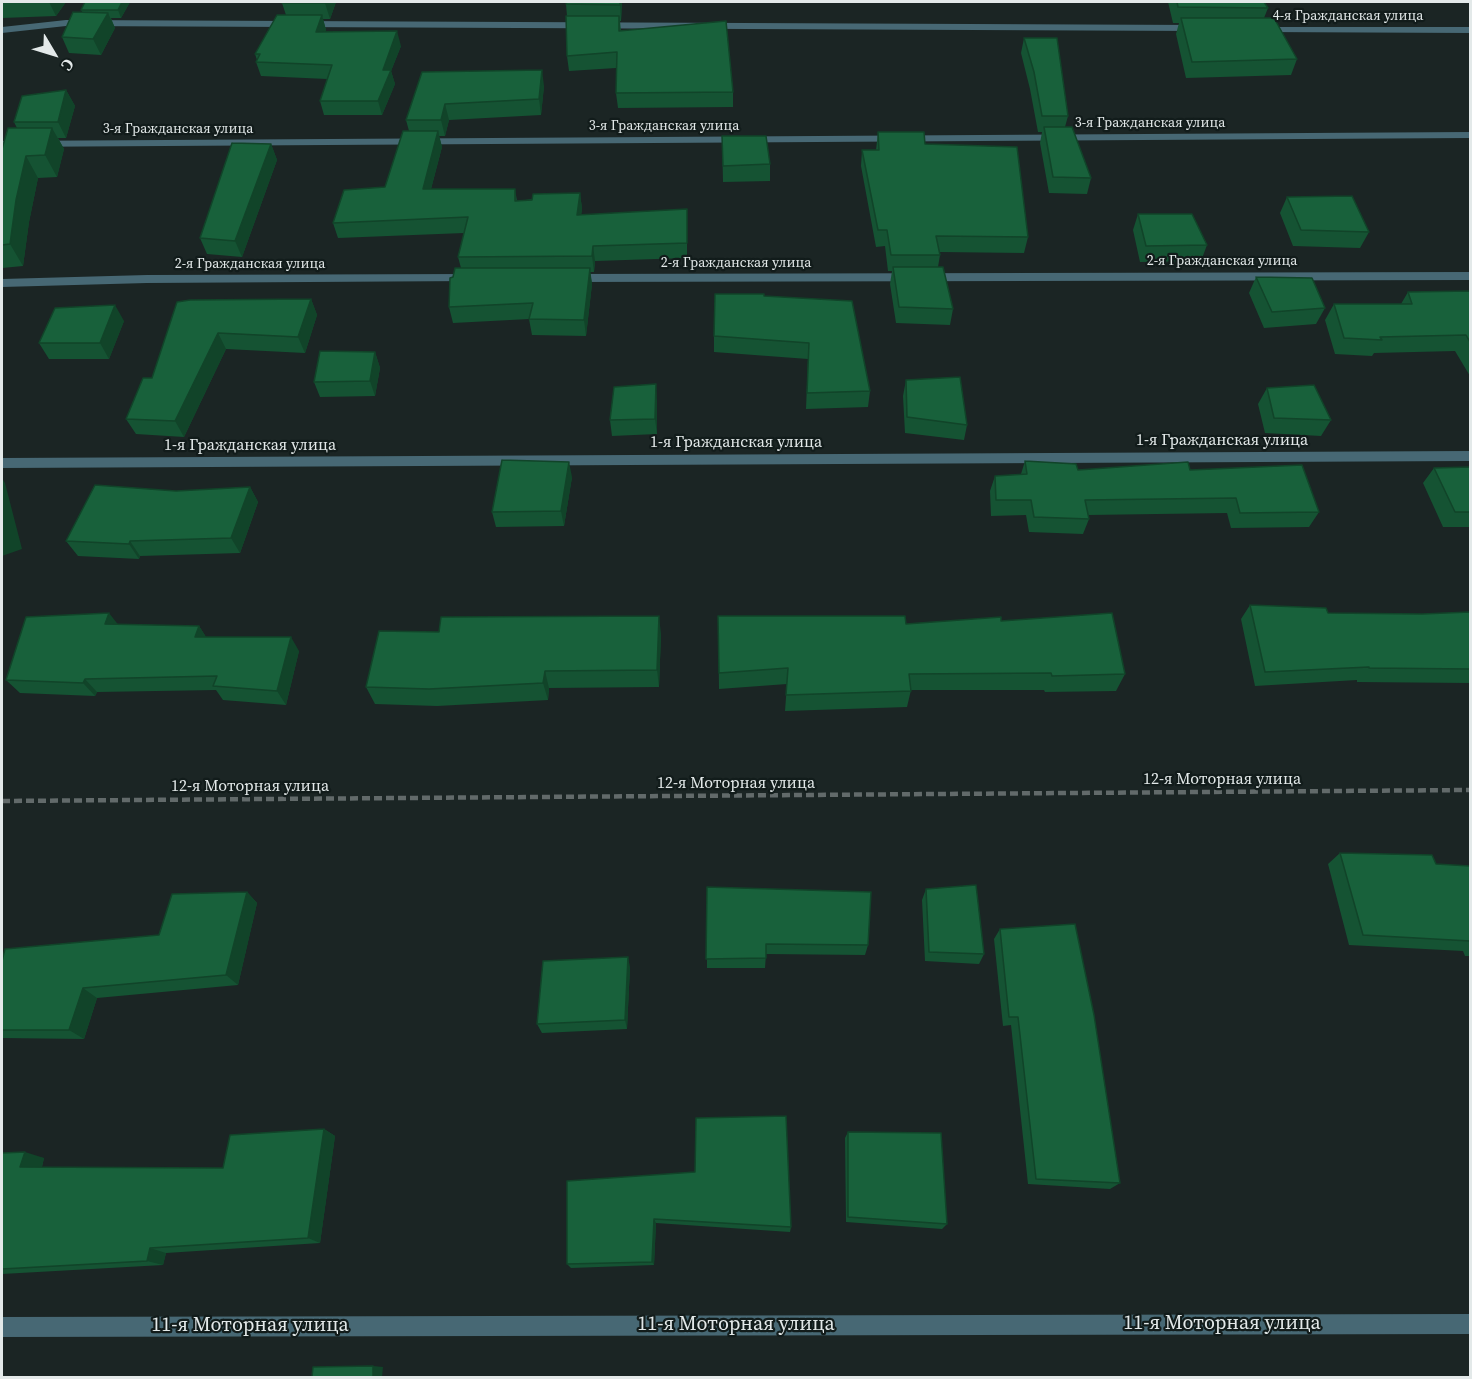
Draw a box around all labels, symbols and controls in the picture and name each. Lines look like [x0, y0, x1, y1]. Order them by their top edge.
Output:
street label: 4-я Гражданская улица [1273, 8, 1423, 24]
north arrow [24, 24, 84, 84]
text: С [56, 54, 80, 76]
street label: 3-я Гражданская улица [1075, 115, 1225, 131]
street label: 3-я Гражданская улица [589, 118, 739, 134]
street label: 3-я Гражданская улица [103, 121, 253, 137]
street label: 2-я Гражданская улица [1147, 253, 1297, 269]
street label: 2-я Гражданская улица [661, 255, 811, 271]
street label: 2-я Гражданская улица [175, 256, 325, 272]
street label: 1-я Гражданская улица [1136, 431, 1308, 451]
street label: 1-я Гражданская улица [650, 433, 822, 453]
street label: 1-я Гражданская улица [164, 436, 336, 456]
street label: 12-я Моторная улица [1143, 770, 1301, 790]
street label: 12-я Моторная улица [657, 774, 815, 794]
street label: 12-я Моторная улица [171, 777, 329, 797]
street label: 11-я Моторная улица [1123, 1312, 1321, 1336]
street label: 11-я Моторная улица [637, 1313, 835, 1337]
street label: 11-я Моторная улица [151, 1314, 349, 1338]

